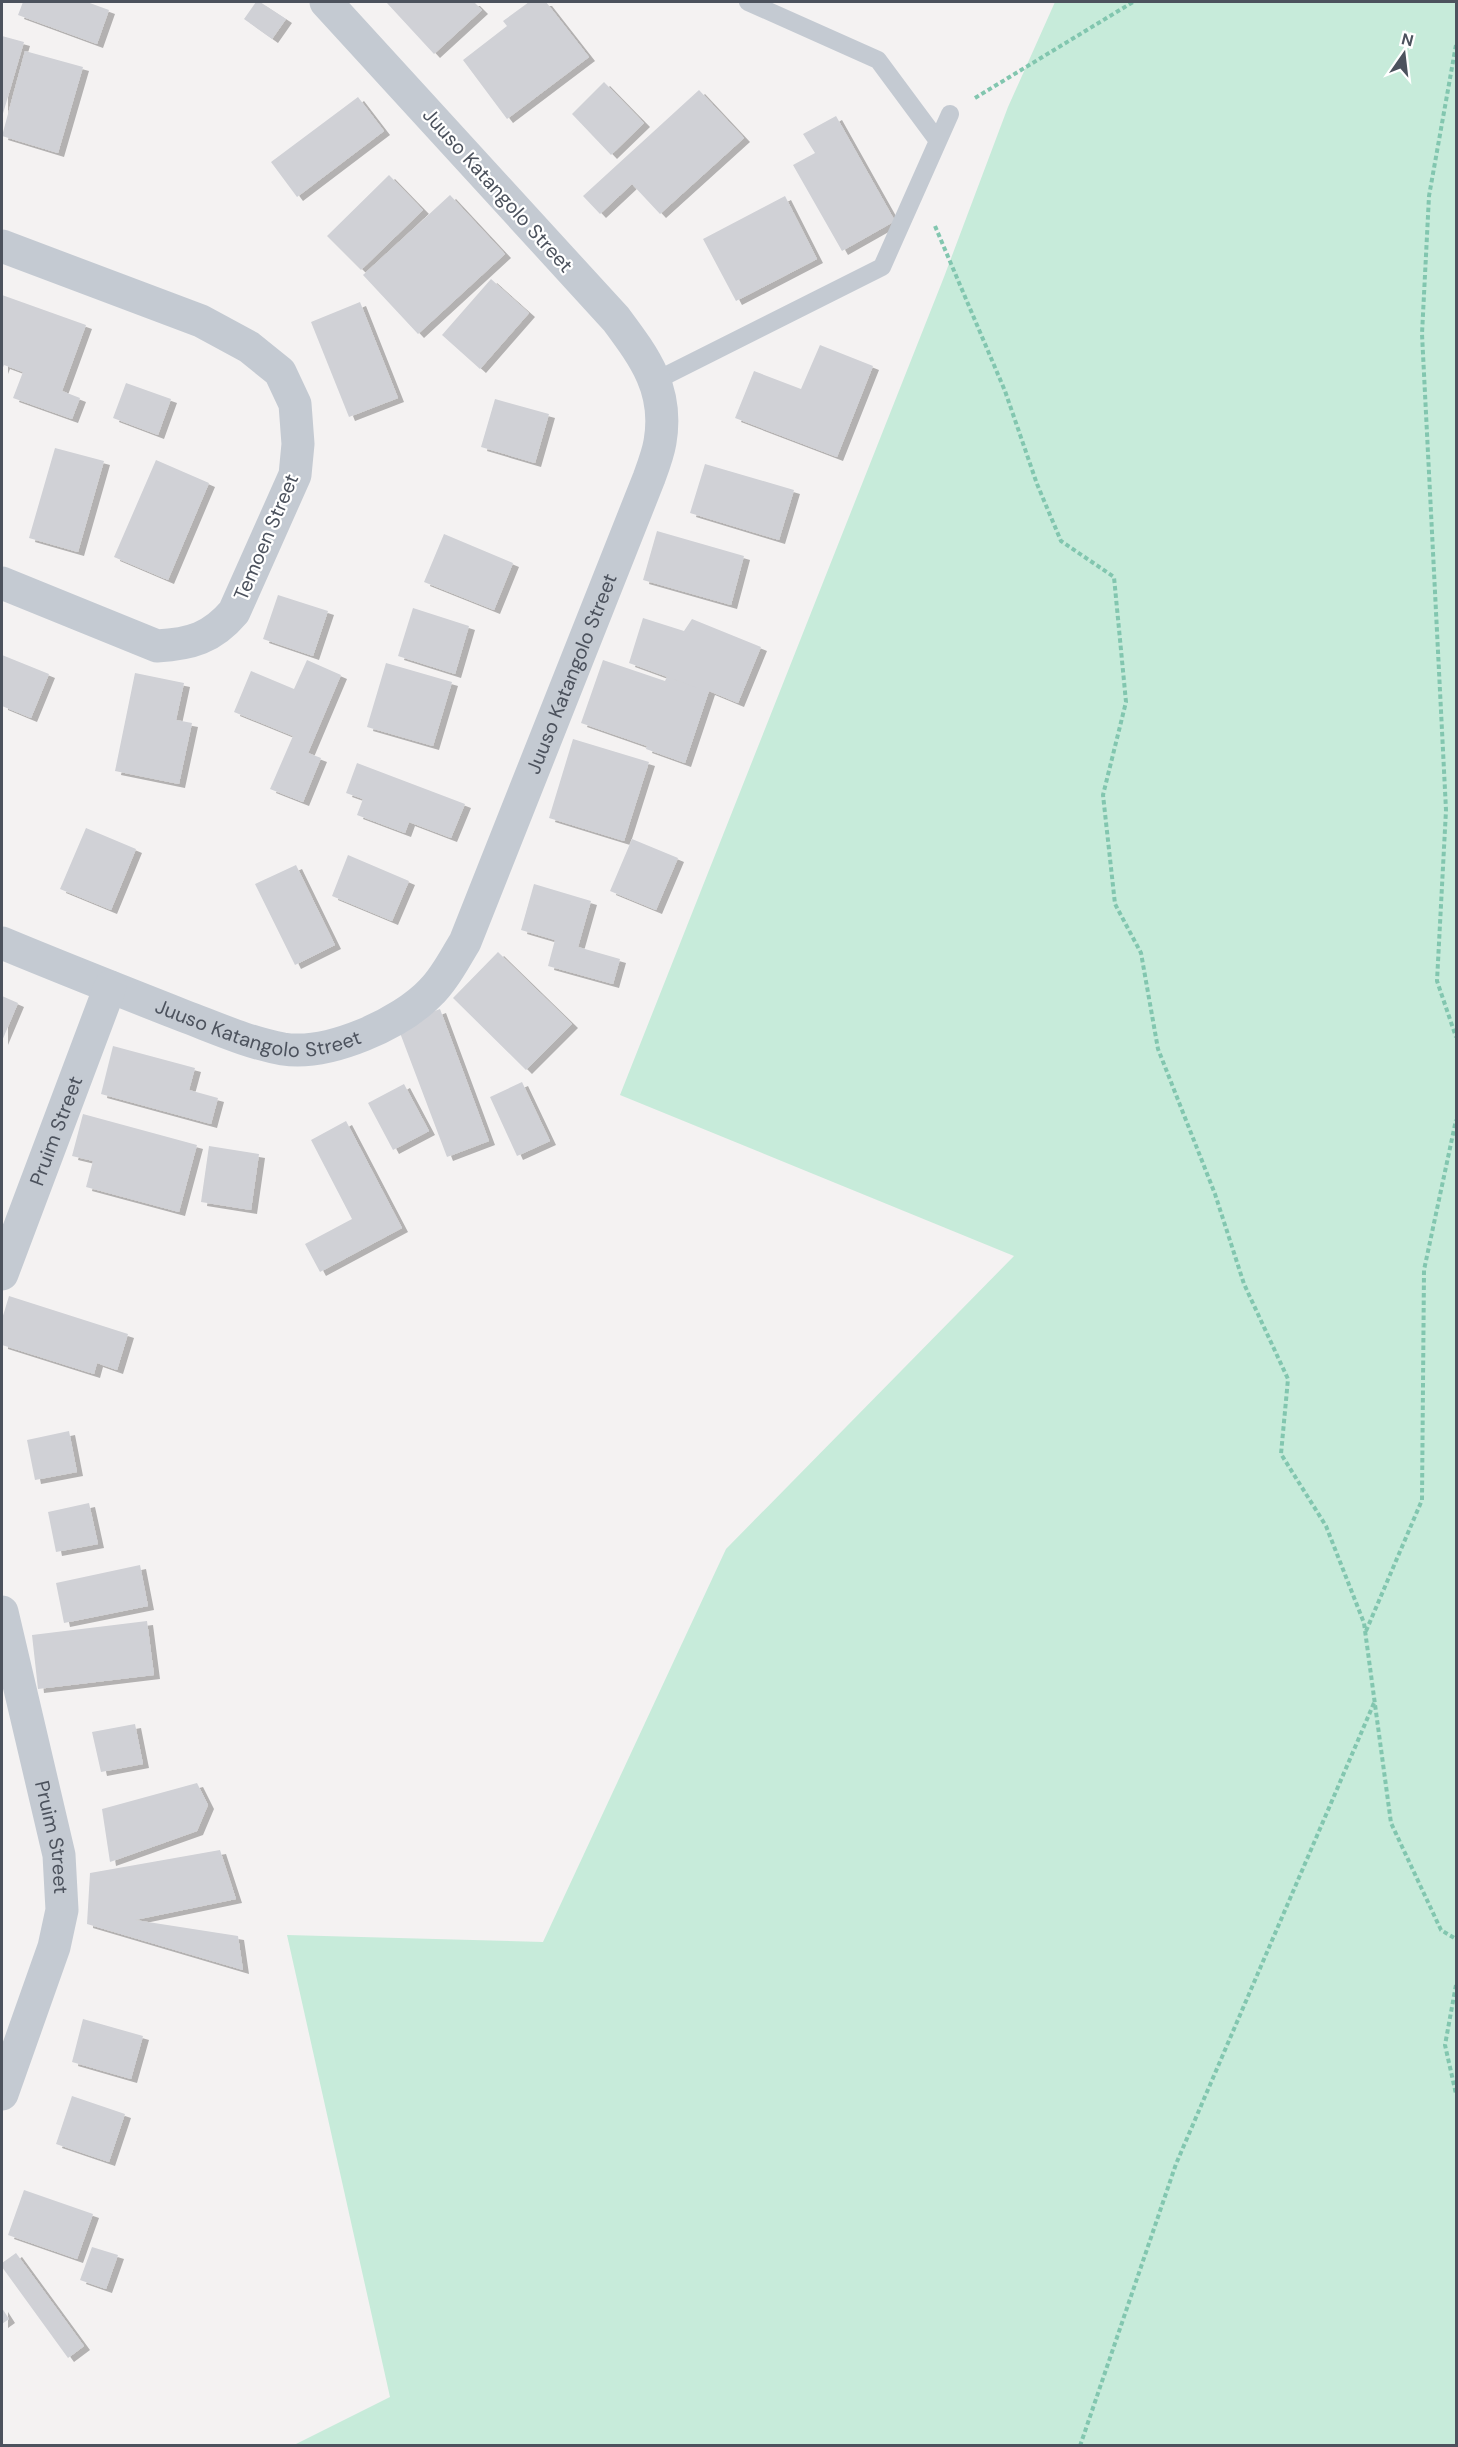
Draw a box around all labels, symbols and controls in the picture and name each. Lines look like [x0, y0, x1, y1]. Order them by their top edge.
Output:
north arrow [1374, 24, 1434, 84]
text: N [1399, 28, 1416, 52]
street label: Juuso Katangolo Street [417, 102, 579, 278]
street label: Temoen Street [228, 470, 304, 604]
street label: Juuso Katangolo Street [520, 570, 623, 778]
street label: Juuso Katangolo Street [152, 993, 365, 1063]
street label: Pruim Street [23, 1072, 88, 1189]
street label: Pruim Street [29, 1778, 74, 1895]

